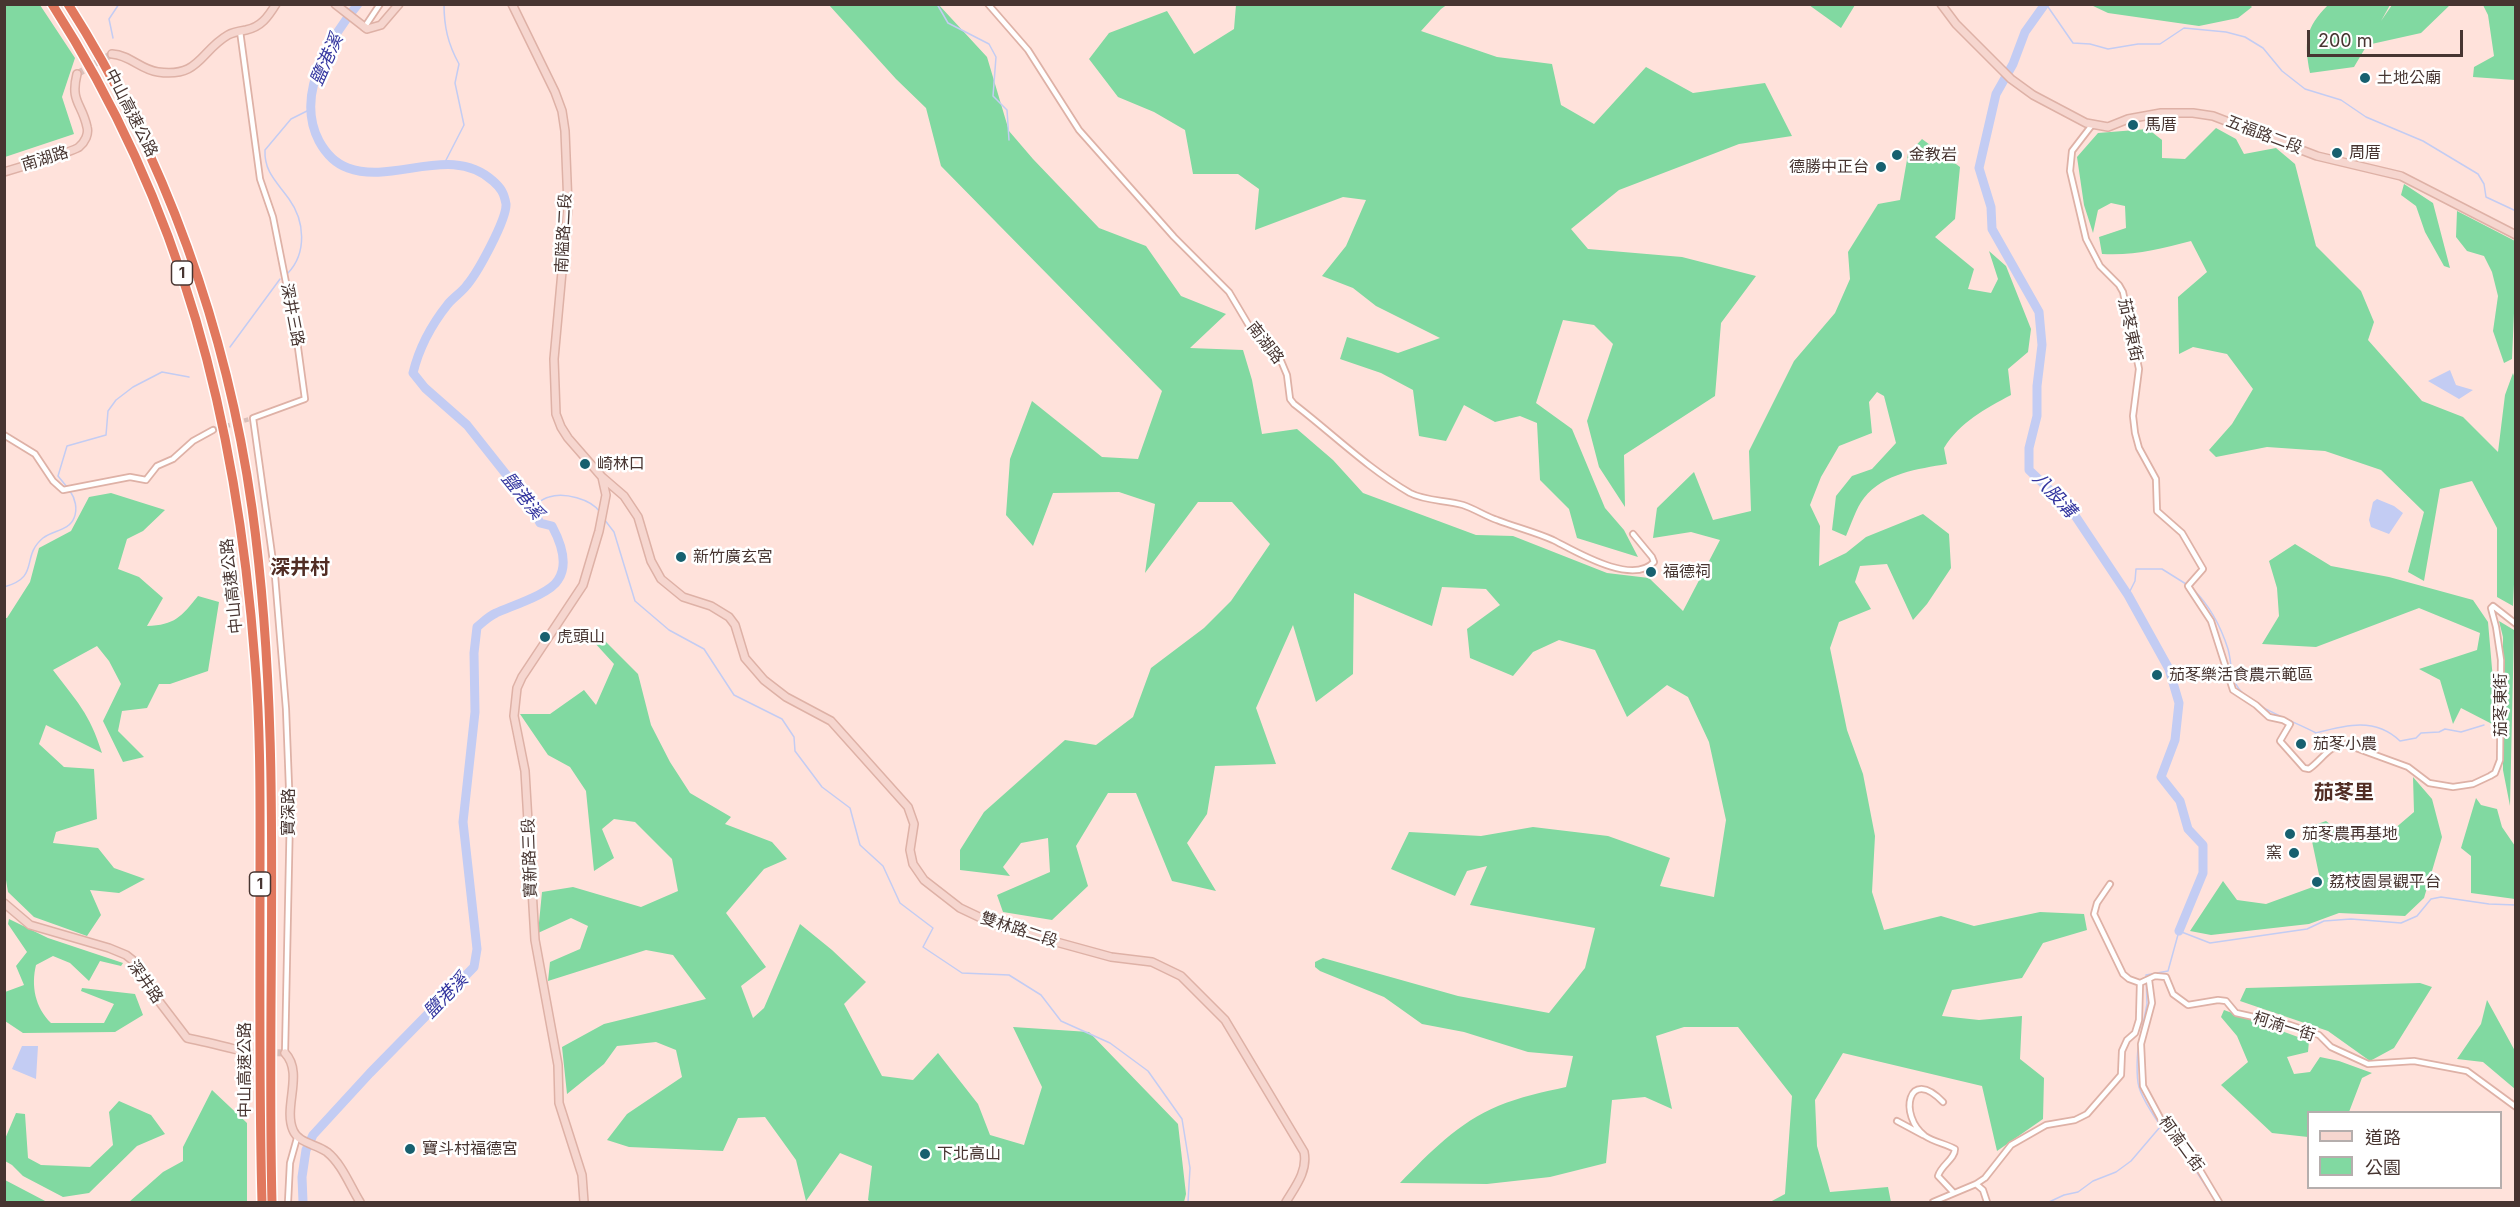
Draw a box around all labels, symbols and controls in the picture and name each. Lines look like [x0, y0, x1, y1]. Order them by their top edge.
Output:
scale bar [2310, 18, 2466, 56]
text: 200 m [2318, 30, 2373, 51]
water label: 鹽港溪 [306, 31, 348, 89]
street label: 中山高速公路 [101, 66, 161, 160]
place label: 土地公廟 [2377, 68, 2441, 88]
marker: 土地公廟 [2358, 71, 2372, 85]
street label: 五福路二段 [2223, 112, 2305, 158]
place label: 馬厝 [2145, 115, 2177, 135]
marker: 馬厝 [2126, 118, 2140, 132]
street label: 南湖路 [19, 143, 71, 175]
place label: 周厝 [2349, 143, 2381, 163]
place label: 金教岩 [1909, 145, 1957, 165]
marker: 周厝 [2330, 146, 2344, 160]
marker: 金教岩 [1890, 148, 1904, 162]
place label: 德勝中正台 [1789, 157, 1869, 177]
marker: 德勝中正台 [1874, 160, 1888, 174]
street label: 南隘路二段 [552, 193, 576, 273]
road number: 1 [172, 261, 192, 285]
street label: 深井三路 [276, 282, 308, 348]
street label: 茄苳東街 [2114, 297, 2146, 363]
street label: 南湖路 [1243, 318, 1287, 368]
place label: 崎林口 [597, 454, 645, 474]
marker: 崎林口 [578, 457, 592, 471]
water label: 鹽港溪 [497, 468, 547, 524]
water label: 八股溝 [2028, 468, 2080, 522]
street label: 中山高速公路 [217, 537, 247, 635]
place label: 新竹廣玄宮 [693, 547, 773, 567]
marker: 新竹廣玄宮 [674, 550, 688, 564]
district label: 深井村 [270, 556, 330, 580]
place label: 福德祠 [1663, 562, 1711, 582]
marker: 福德祠 [1644, 565, 1658, 579]
place label: 虎頭山 [557, 627, 605, 647]
marker: 虎頭山 [538, 630, 552, 644]
place label: 茄苳樂活食農示範區 [2169, 665, 2313, 685]
marker: 茄苳樂活食農示範區 [2150, 668, 2164, 682]
street label: 茄苳東街 [2491, 673, 2511, 737]
place label: 茄苳小農 [2313, 734, 2377, 754]
marker: 茄苳小農 [2294, 737, 2308, 751]
district label: 茄苳里 [2314, 781, 2374, 805]
street label: 寶深路 [279, 788, 299, 836]
street label: 寶新路三段 [519, 818, 541, 898]
place label: 茄苳農再基地 [2302, 824, 2398, 844]
marker: 茄苳農再基地 [2283, 827, 2297, 841]
place label: 窯 [2266, 843, 2282, 863]
marker: 窯 [2287, 846, 2301, 860]
road number: 1 [250, 872, 270, 896]
place label: 荔枝園景觀平台 [2329, 872, 2441, 892]
marker: 荔枝園景觀平台 [2310, 875, 2324, 889]
street label: 雙林路二段 [978, 909, 1060, 951]
street label: 深井路 [123, 957, 167, 1007]
water label: 鹽港溪 [419, 969, 473, 1023]
street label: 柯湳一街 [2251, 1008, 2317, 1046]
street label: 中山高速公路 [235, 1022, 255, 1118]
legend [2307, 1111, 2502, 1189]
street label: 柯湳二街 [2154, 1112, 2208, 1176]
text: 道路 [2365, 1127, 2401, 1148]
place label: 寶斗村福德宮 [422, 1139, 518, 1159]
marker: 寶斗村福德宮 [403, 1142, 417, 1156]
place label: 下北高山 [937, 1144, 1001, 1164]
marker: 下北高山 [918, 1147, 932, 1161]
text: 公園 [2365, 1157, 2401, 1178]

